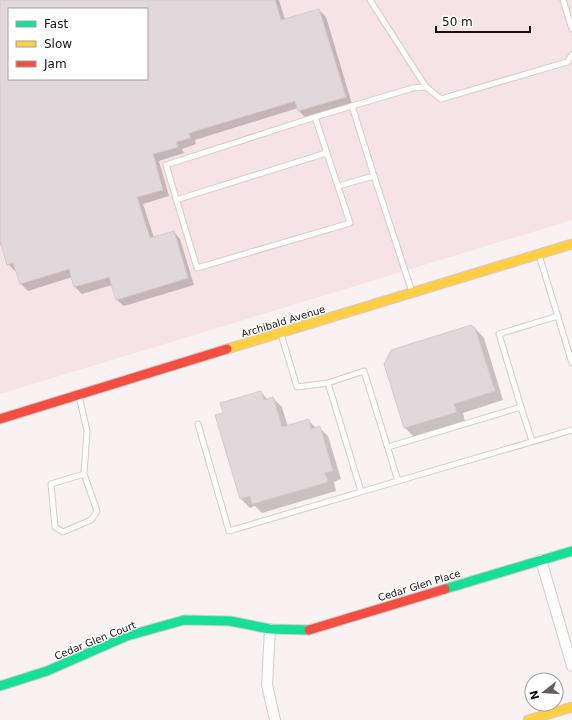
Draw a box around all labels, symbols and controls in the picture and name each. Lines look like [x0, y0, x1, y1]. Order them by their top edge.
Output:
legend [8, 8, 148, 80]
scale bar [436, 8, 530, 34]
text: 50 m [442, 15, 473, 29]
text: Fast [44, 17, 68, 31]
text: Slow [44, 37, 72, 51]
text: Jam [43, 57, 67, 71]
street label: Archibald Avenue [240, 303, 326, 339]
street label: Cedar Glen Place [377, 568, 462, 603]
street label: Cedar Glen Court [53, 619, 137, 662]
north arrow [524, 672, 564, 712]
text: N [527, 688, 542, 701]

